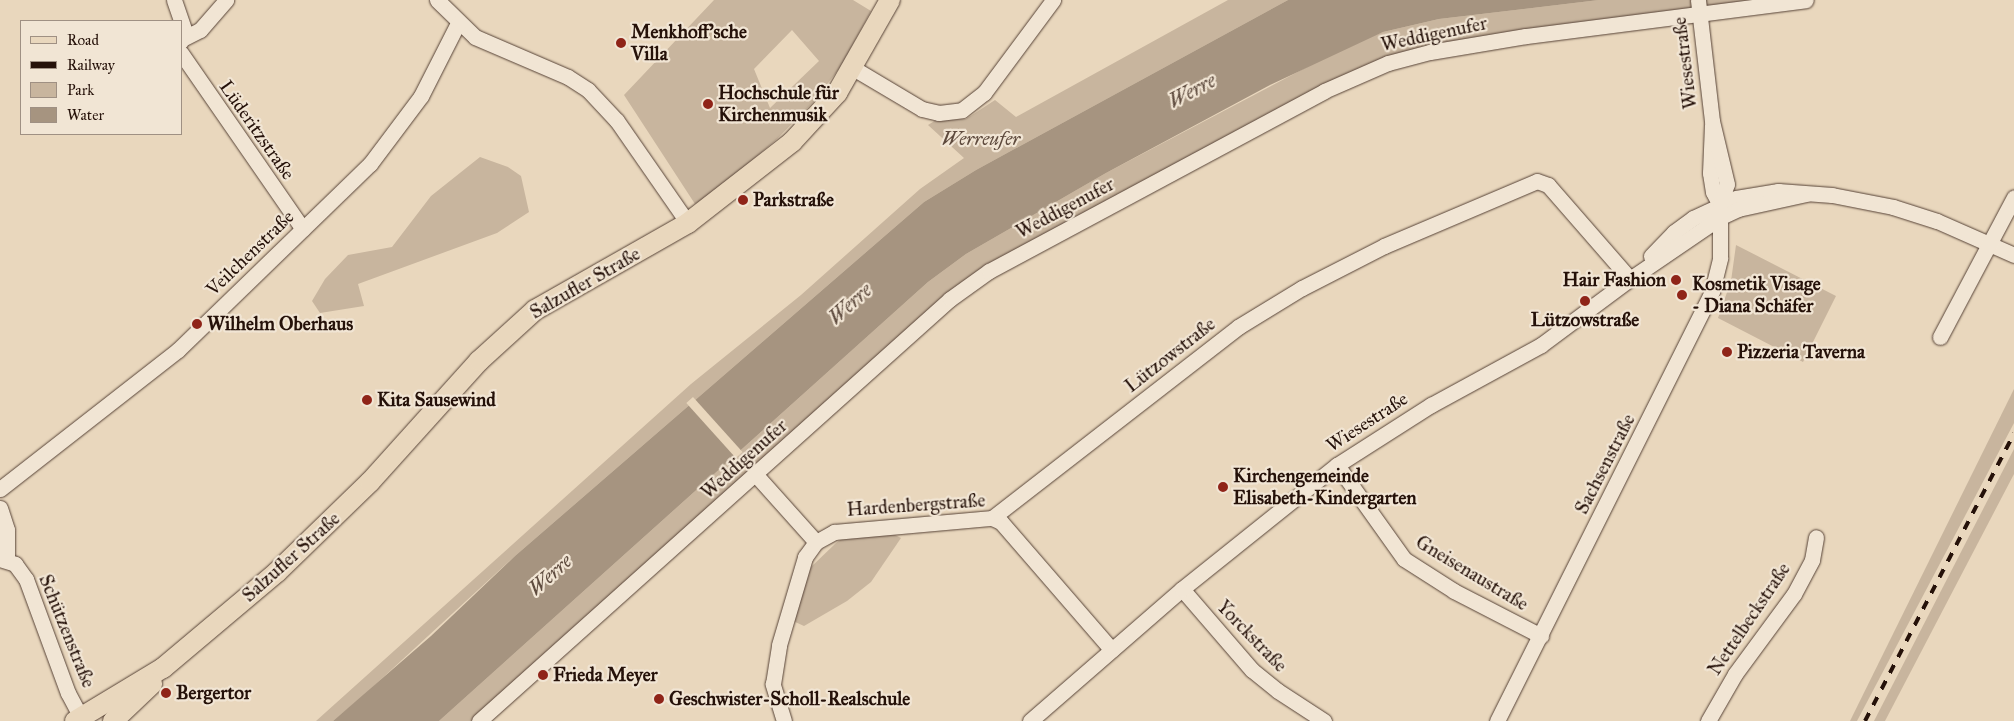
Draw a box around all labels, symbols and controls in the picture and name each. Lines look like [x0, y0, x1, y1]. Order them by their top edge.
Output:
street label: Weddigenufer [1379, 12, 1489, 56]
street label: Wiesestraße [1668, 16, 1702, 110]
legend [20, 20, 182, 135]
place label: Menkhoff'sche Villa [631, 21, 747, 65]
text: Road [67, 31, 99, 49]
marker: Menkhoff'sche Villa [615, 37, 627, 49]
text: Railway [67, 56, 115, 74]
water label: Werre [1164, 69, 1220, 113]
street label: Lüderitzstraße [214, 76, 300, 184]
text: Park [67, 81, 94, 99]
place label: Hochschule für Kirchenmusik [718, 82, 839, 126]
marker: Hochschule für Kirchenmusik [702, 98, 714, 110]
text: Water [67, 106, 104, 124]
park label: Werreufer [942, 128, 1020, 150]
street label: Weddigenufer [1012, 173, 1118, 243]
place label: Parkstraße [753, 189, 834, 211]
marker: Parkstraße [737, 194, 749, 206]
street label: Veilchenstraße [201, 205, 299, 301]
street label: Salzufler Straße [526, 242, 644, 324]
place label: Hair Fashion [1562, 269, 1666, 291]
place label: Kosmetik Visage - Diana Schäfer [1692, 273, 1821, 317]
marker: Hair Fashion [1670, 274, 1682, 286]
water label: Werre [823, 278, 877, 330]
marker: Kosmetik Visage - Diana Schäfer [1676, 289, 1688, 301]
marker: Lützowstraße [1579, 295, 1591, 307]
place label: Lützowstraße [1531, 309, 1639, 331]
place label: Wilhelm Oberhaus [207, 313, 353, 335]
street label: Lützowstraße [1120, 313, 1220, 397]
marker: Wilhelm Oberhaus [191, 318, 203, 330]
place label: Pizzeria Taverna [1737, 341, 1865, 363]
marker: Pizzeria Taverna [1721, 346, 1733, 358]
street label: Wiesestraße [1322, 387, 1412, 457]
place label: Kita Sausewind [377, 389, 496, 411]
marker: Kita Sausewind [361, 394, 373, 406]
street label: Sachsenstraße [1570, 410, 1640, 518]
street label: Weddigenufer [696, 414, 792, 504]
place label: Kirchengemeinde Elisabeth-Kindergarten [1233, 465, 1417, 509]
marker: Kirchengemeinde Elisabeth-Kindergarten [1217, 481, 1229, 493]
street label: Hardenbergstraße [846, 489, 986, 521]
street label: Salzufler Straße [238, 507, 344, 607]
street label: Gneisenaustraße [1412, 530, 1532, 616]
water label: Werre [523, 549, 577, 601]
street label: Nettelbeckstraße [1703, 558, 1795, 680]
street label: Schützenstraße [34, 571, 100, 691]
street label: Yorckstraße [1212, 595, 1292, 677]
place label: Frieda Meyer [553, 664, 658, 686]
marker: Frieda Meyer [537, 669, 549, 681]
place label: Bergertor [176, 682, 251, 704]
marker: Bergertor [160, 687, 172, 699]
place label: Geschwister-Scholl-Realschule [669, 688, 910, 710]
marker: Geschwister-Scholl-Realschule [653, 693, 665, 705]

